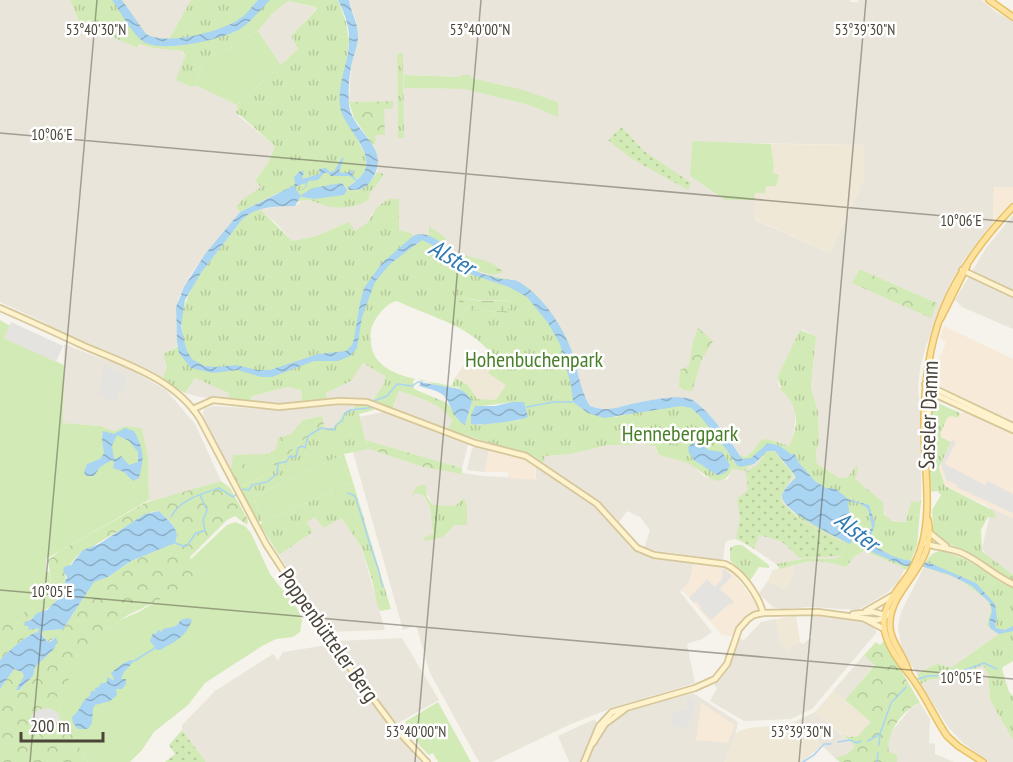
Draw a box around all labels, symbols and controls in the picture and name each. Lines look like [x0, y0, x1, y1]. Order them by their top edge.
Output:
text: 53°40'30"N [66, 20, 126, 39]
text: 53°40'00"N [450, 20, 510, 39]
text: 53°39'30"N [835, 20, 895, 39]
text: 10°06'E [31, 125, 73, 144]
text: 10°06'E [940, 211, 982, 230]
water label: Alster [423, 232, 483, 284]
park label: Hohenbuchenpark [465, 345, 603, 373]
street label: Saseler Damm [912, 360, 944, 470]
park label: Hennebergpark [622, 419, 739, 447]
water label: Alster [829, 504, 888, 560]
street label: Poppenbütteler Berg [273, 563, 385, 707]
text: 10°05'E [31, 582, 73, 601]
text: 10°05'E [940, 668, 982, 687]
scale bar [21, 705, 104, 743]
text: 200 m [30, 714, 70, 737]
text: 53°40'00"N [386, 722, 446, 741]
text: 53°39'30"N [771, 722, 831, 741]

